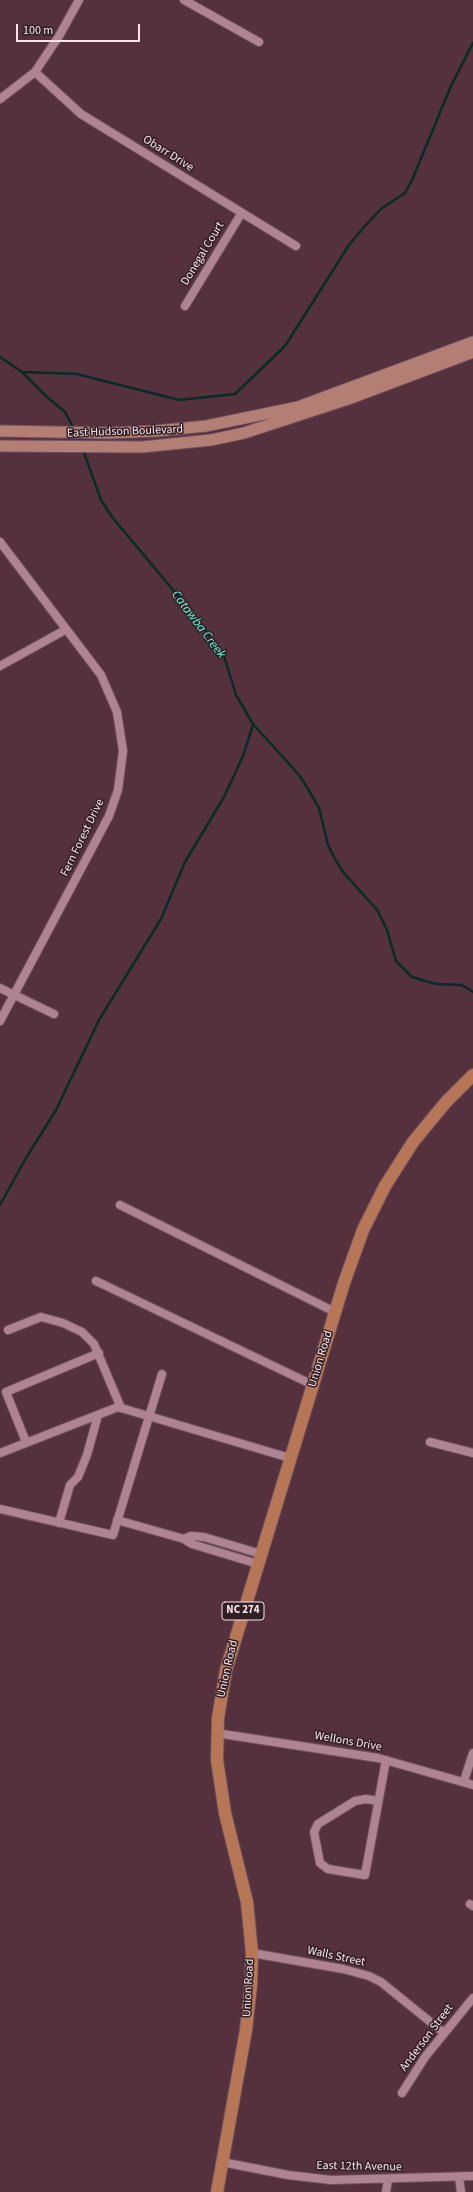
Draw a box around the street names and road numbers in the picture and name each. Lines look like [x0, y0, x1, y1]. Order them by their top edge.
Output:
street label: Obarr Drive [140, 133, 196, 175]
street label: Donegal Court [178, 220, 228, 288]
street label: East Hudson Boulevard [67, 423, 183, 441]
street label: Fern Forest Drive [58, 797, 108, 879]
street label: Union Road [306, 1329, 336, 1389]
road number: NC 274 [222, 1602, 264, 1620]
street label: Union Road [214, 1639, 242, 1699]
street label: Wellons Drive [313, 1729, 383, 1755]
street label: Walls Street [306, 1944, 366, 1970]
street label: Union Road [240, 1958, 258, 2018]
street label: Anderson Street [397, 2002, 457, 2074]
street label: East 12th Avenue [316, 2159, 402, 2175]

